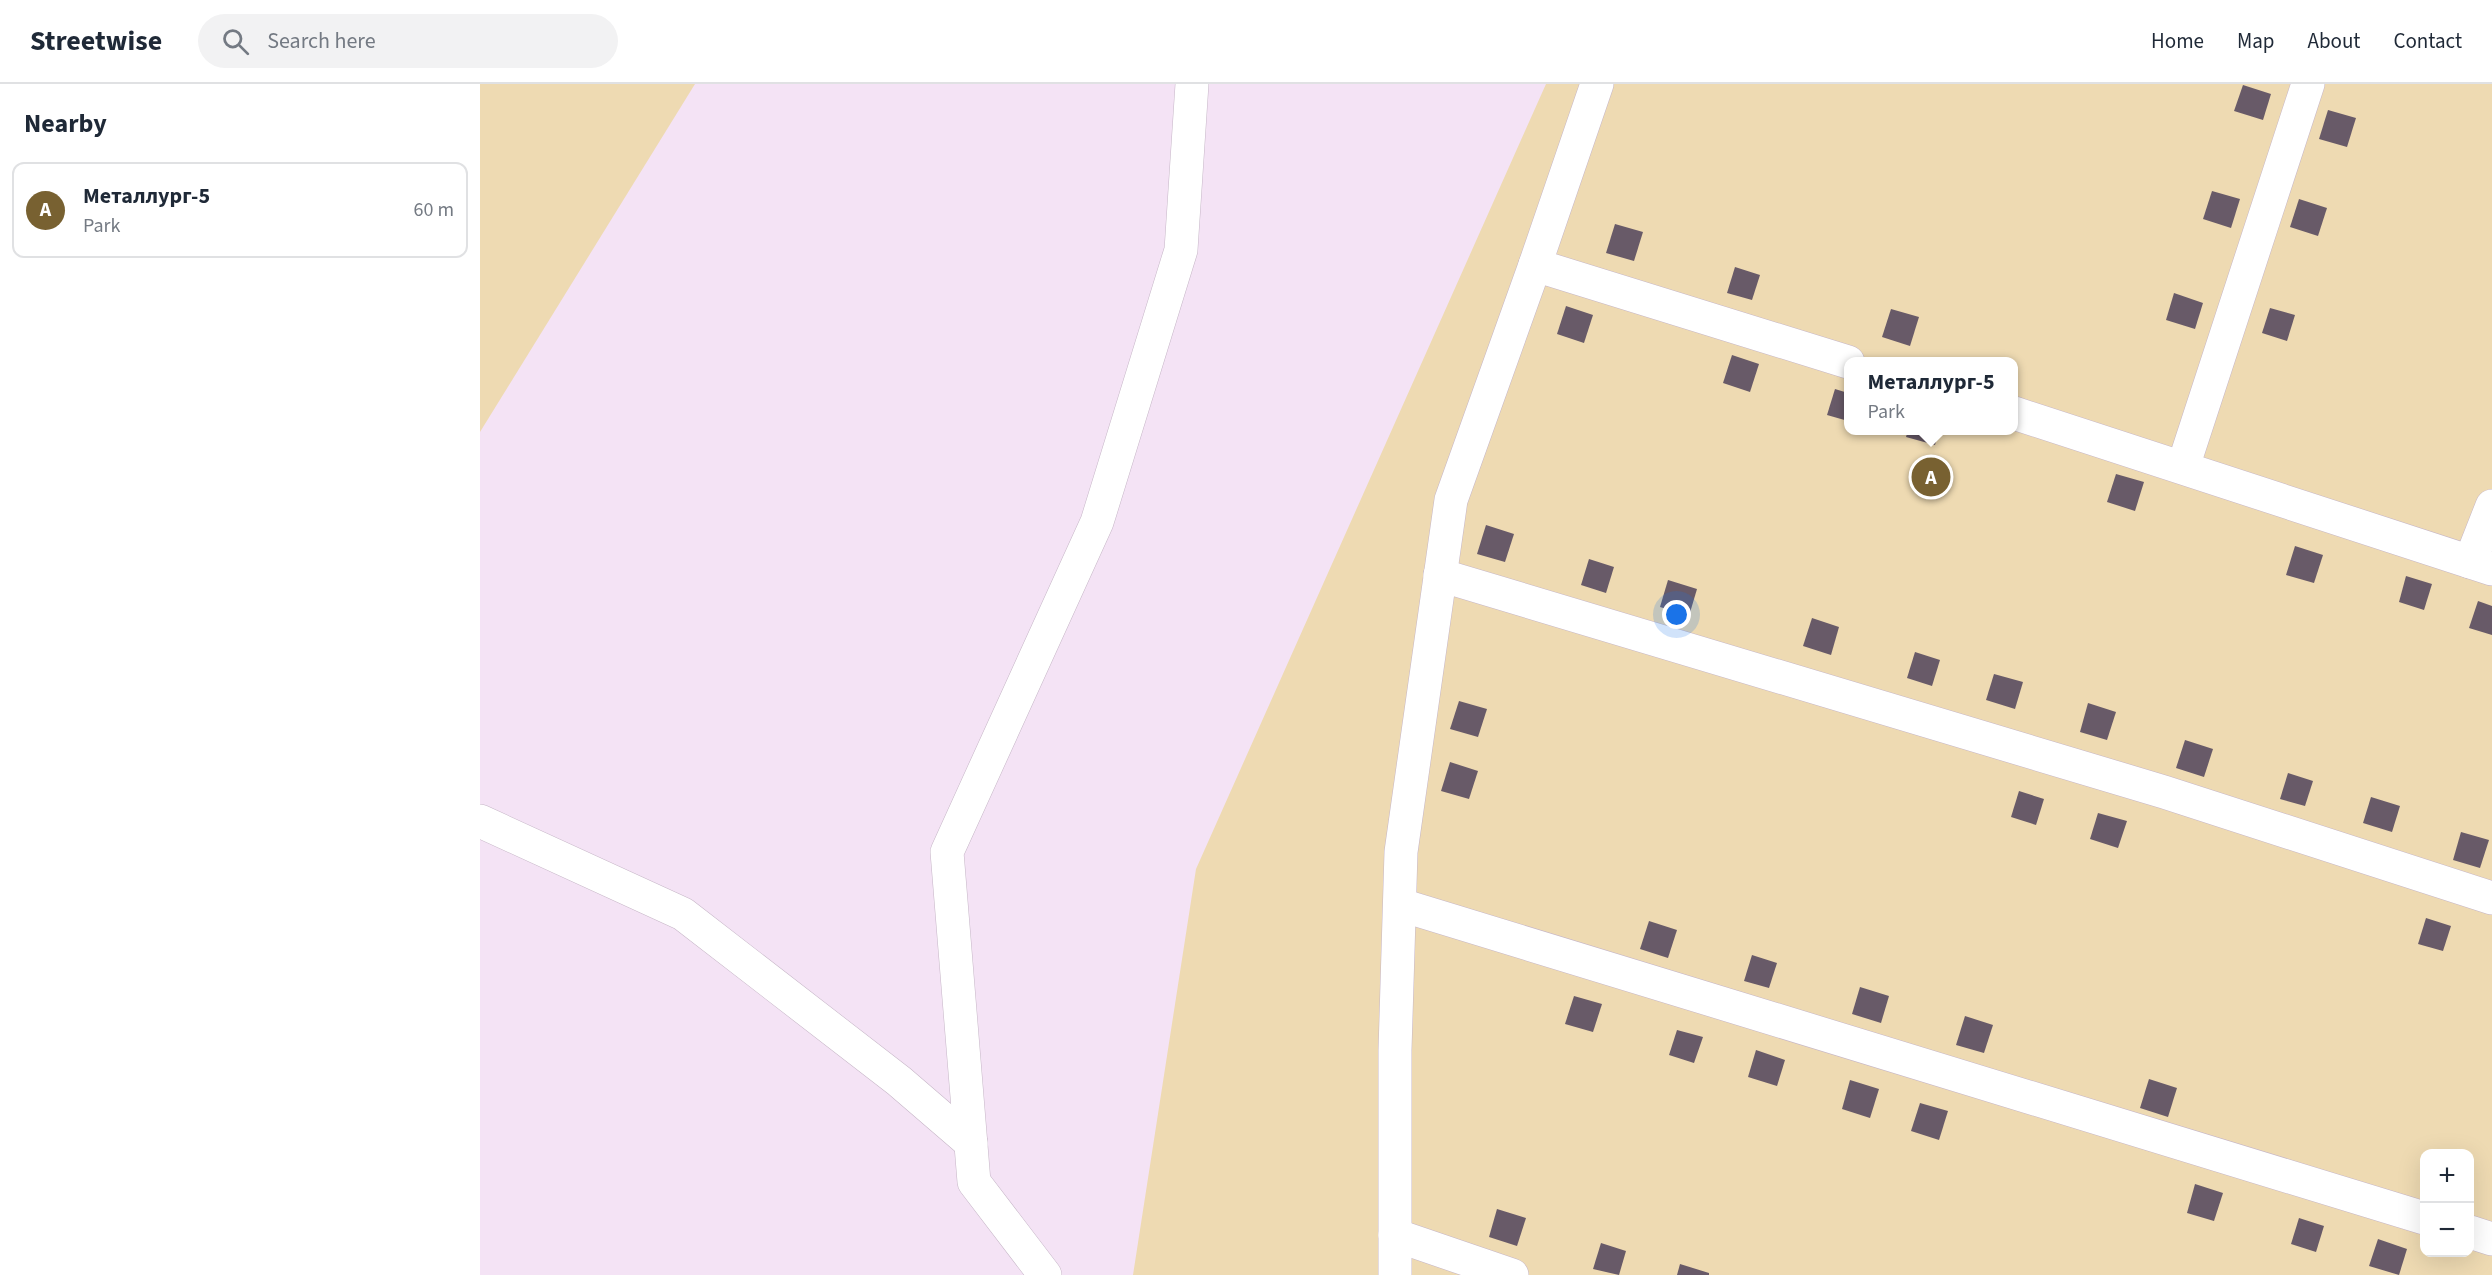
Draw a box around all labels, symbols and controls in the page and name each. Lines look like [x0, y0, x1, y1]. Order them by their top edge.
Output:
search box [198, 14, 618, 68]
text: Streetwise [30, 21, 162, 61]
icon: search [219, 25, 252, 58]
text: Search here [267, 25, 376, 57]
text: Home [2151, 26, 2204, 56]
text: Map [2237, 26, 2275, 56]
text: About [2308, 26, 2360, 56]
text: Contact [2393, 26, 2462, 56]
text: Nearby [24, 105, 107, 142]
text: Металлург-5 [83, 180, 210, 212]
text: A [40, 196, 51, 224]
text: 60 m [414, 196, 454, 224]
text: Park [83, 212, 120, 240]
popup [1844, 357, 2018, 435]
text: Металлург-5 [1867, 366, 1995, 398]
text: Park [1867, 398, 1905, 426]
pin: A [1912, 454, 1950, 500]
your location [1662, 600, 1691, 629]
map controls [2420, 1149, 2474, 1257]
button: + [2420, 1149, 2474, 1203]
button: − [2420, 1203, 2474, 1257]

